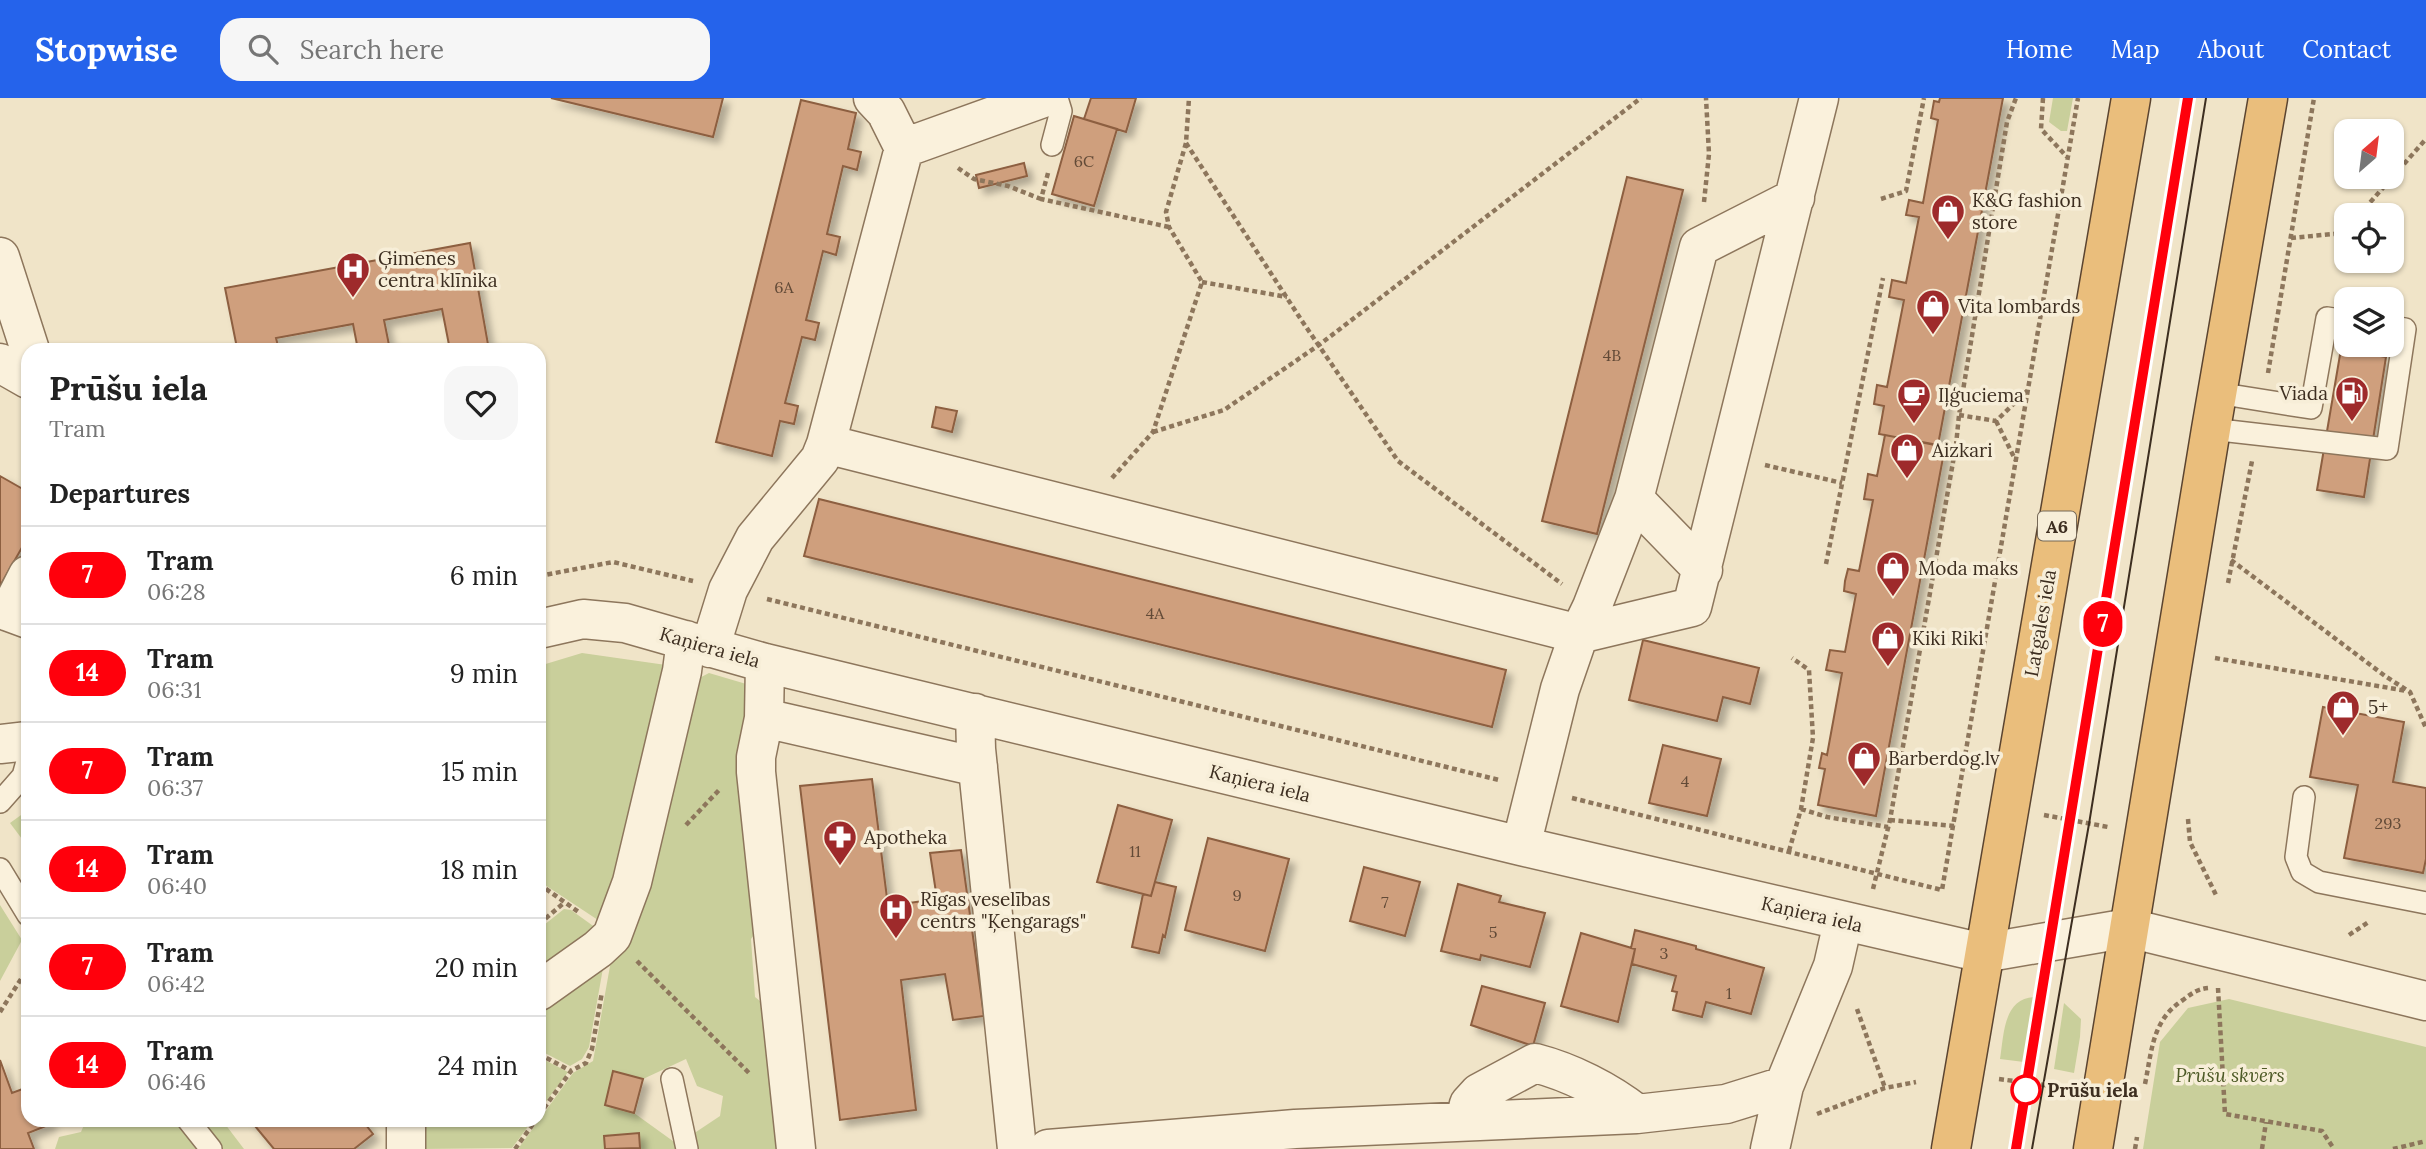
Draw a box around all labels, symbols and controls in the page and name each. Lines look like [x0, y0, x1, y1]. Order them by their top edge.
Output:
search box [220, 18, 710, 81]
text: Stopwise [35, 28, 178, 70]
icon: search [244, 30, 282, 68]
text: Search here [300, 33, 444, 66]
text: Home [2006, 34, 2073, 65]
text: Map [2111, 34, 2160, 65]
text: About [2198, 34, 2264, 65]
text: Contact [2302, 34, 2391, 65]
north arrow [2334, 119, 2404, 189]
map controls [2334, 119, 2404, 357]
house number: 6C [1074, 151, 1094, 171]
place label: K&G fashion store [1972, 188, 2082, 234]
shop icon: K&G fashion store [1929, 192, 1967, 241]
button: locate [2334, 203, 2404, 273]
place label: Ģimenes centra klīnika [378, 246, 498, 292]
hospital icon: Ģimenes centra klīnika [334, 250, 372, 299]
house number: 6A [774, 277, 795, 297]
shop icon: Vita lombards [1914, 287, 1952, 336]
button: layers [2334, 287, 2404, 357]
place label: Vita lombards [1957, 294, 2081, 318]
house number: 4B [1603, 345, 1621, 365]
button: heart [444, 366, 518, 440]
text: Prūšu iela [49, 367, 208, 409]
fuel station icon: Viada [2333, 374, 2371, 423]
cafe icon: Iļģuciema [1895, 376, 1933, 425]
place label: Viada [2279, 381, 2328, 405]
place label: Iļģuciema [1938, 383, 2024, 408]
text: Tram [49, 414, 106, 443]
shop icon: Aizkari [1888, 431, 1926, 480]
place label: Aizkari [1931, 438, 1993, 462]
text: Departures [49, 477, 190, 510]
road number: A6 [2038, 512, 2076, 540]
text: Tram [147, 544, 214, 577]
shop icon: Moda maks [1874, 549, 1912, 598]
place label: Moda maks [1918, 556, 2019, 580]
text: 7 [82, 559, 93, 590]
text: 6 min [450, 559, 518, 592]
street label: Latgales iela [2019, 567, 2061, 679]
text: 06:28 [147, 577, 206, 606]
line badge: 7 [2080, 601, 2126, 647]
house number: 4A [1146, 603, 1165, 623]
text: 7 [2097, 608, 2109, 639]
shop icon: Kiki Riki [1869, 619, 1907, 668]
street label: Kaņiera iela [657, 621, 763, 674]
place label: Kiki Riki [1912, 626, 1984, 650]
text: Tram [147, 642, 214, 675]
text: 14 [76, 657, 99, 688]
text: 9 min [450, 657, 518, 690]
text: 06:31 [147, 675, 202, 704]
shop icon: 5+ [2324, 688, 2362, 737]
place label: 5+ [2368, 695, 2388, 719]
shop icon: Barberdog.lv [1845, 739, 1883, 788]
text: Tram [147, 740, 214, 773]
place label: Barberdog.lv [1888, 746, 2000, 770]
text: 7 [82, 755, 93, 786]
text: 15 min [441, 755, 518, 788]
street label: Kaņiera iela [1207, 759, 1313, 808]
house number: 4 [1681, 771, 1690, 791]
text: 06:37 [147, 773, 203, 802]
house number: 293 [2375, 813, 2401, 833]
pharmacy icon: Apotheka [821, 818, 859, 867]
place label: Apotheka [863, 825, 948, 849]
text: Tram [147, 838, 214, 871]
house number: 11 [1129, 841, 1141, 861]
text: 14 [76, 853, 99, 884]
text: 18 min [441, 853, 518, 886]
text: 06:40 [147, 871, 207, 900]
house number: 9 [1232, 885, 1242, 905]
place label: Rīgas veselības centrs "Ķengarags" [920, 887, 1086, 934]
hospital icon: Rīgas veselības centrs "Ķengarags" [877, 891, 915, 940]
street label: Kaņiera iela [1759, 891, 1865, 938]
house number: 7 [1381, 892, 1389, 912]
house number: 5 [1489, 922, 1497, 942]
text: Tram [147, 936, 214, 969]
house number: 3 [1660, 943, 1669, 963]
text: 7 [82, 951, 93, 982]
text: 20 min [435, 951, 518, 984]
text: 06:42 [147, 969, 205, 998]
house number: 1 [1726, 983, 1732, 1003]
text: Tram [147, 1034, 214, 1067]
text: 14 [76, 1049, 99, 1080]
text: 24 min [437, 1049, 518, 1082]
park label: Prūšu skvērs [2175, 1063, 2285, 1087]
text: 06:46 [147, 1067, 206, 1096]
marker: Prūšu iela [2011, 1075, 2041, 1105]
place label: Prūšu iela [2047, 1078, 2138, 1102]

